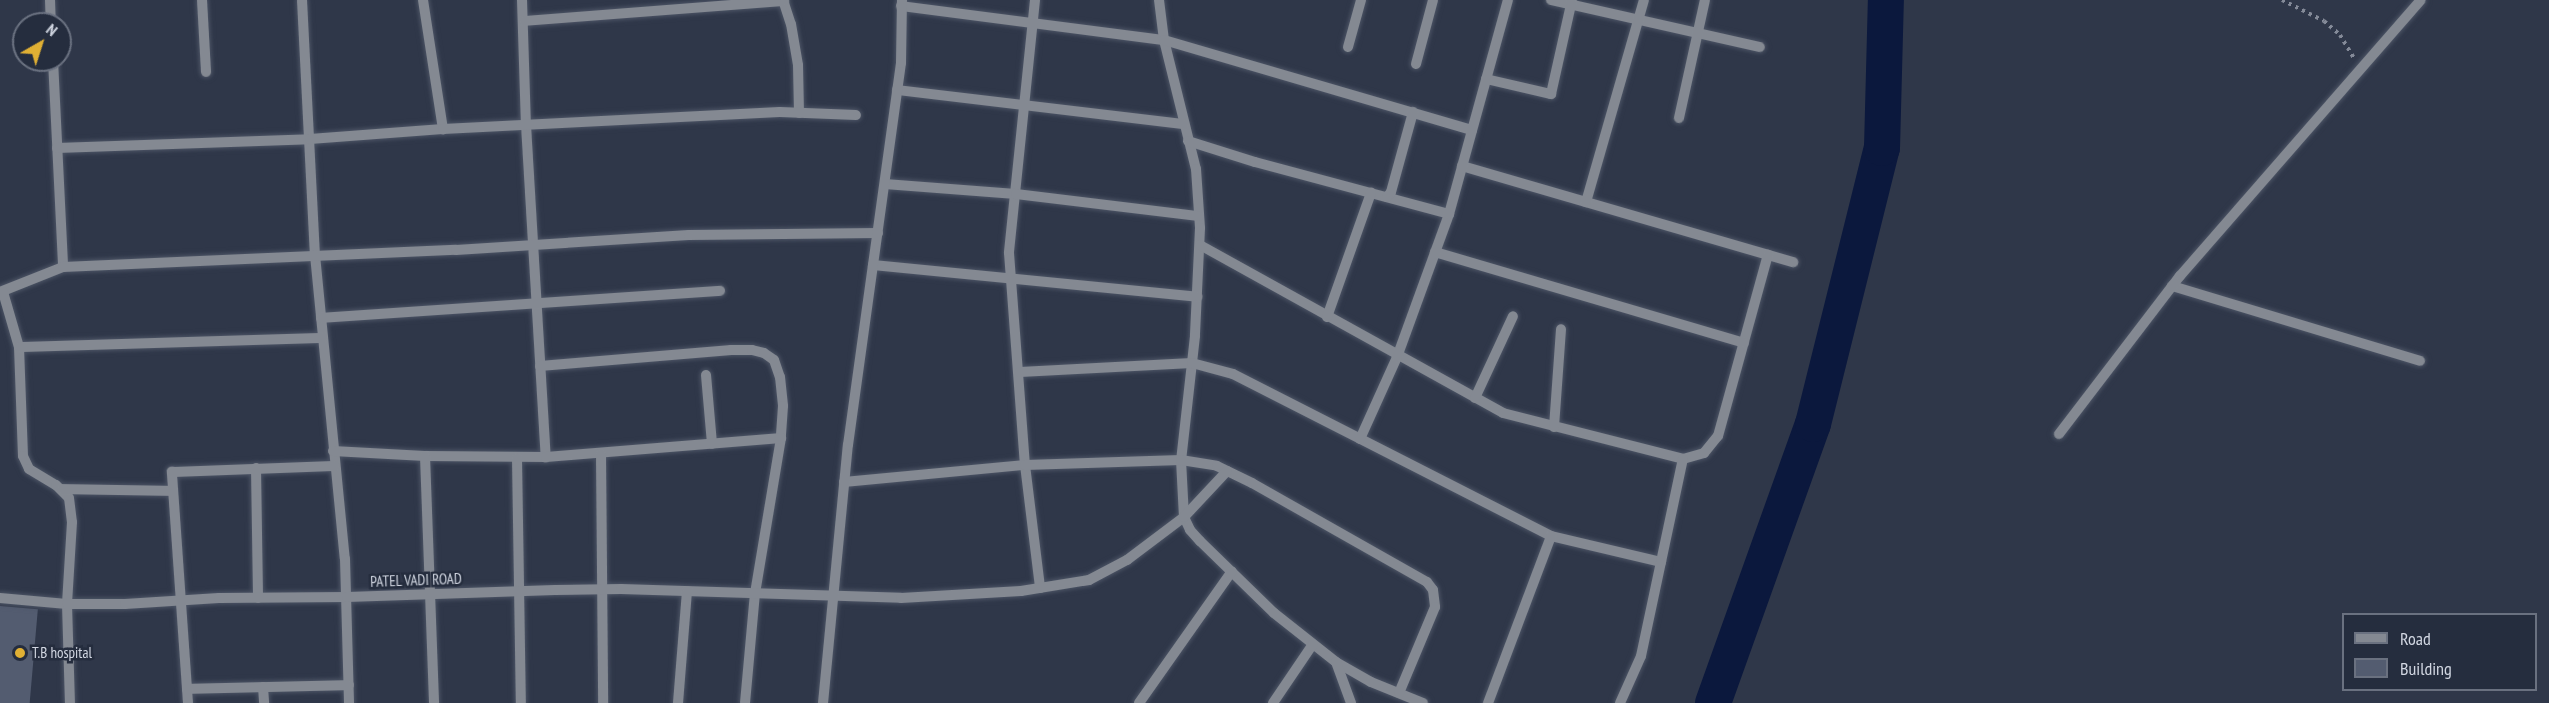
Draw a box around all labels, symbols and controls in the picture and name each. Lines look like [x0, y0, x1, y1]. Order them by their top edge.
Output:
north arrow [12, 12, 72, 72]
text: N [42, 19, 62, 40]
street label: PATEL VADI ROAD [369, 569, 463, 591]
legend [2342, 613, 2537, 691]
text: Road [2400, 627, 2431, 650]
place label: T.B hospital [32, 644, 92, 662]
marker: T.B hospital [13, 646, 27, 660]
text: Building [2400, 657, 2452, 680]

